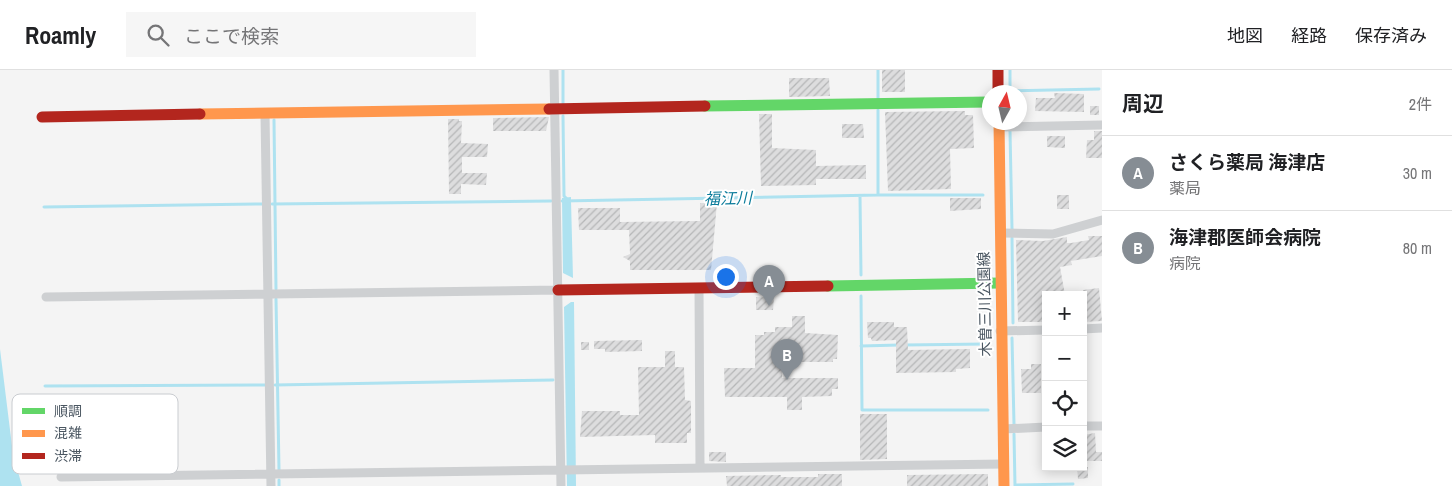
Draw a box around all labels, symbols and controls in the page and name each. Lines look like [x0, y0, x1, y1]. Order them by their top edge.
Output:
search box [126, 12, 476, 57]
text: Roamly [25, 19, 96, 51]
icon: search [144, 21, 172, 49]
text: ここで検索 [184, 23, 279, 49]
text: 地図 [1227, 23, 1263, 48]
text: 経路 [1291, 23, 1327, 48]
text: 保存済み [1355, 23, 1427, 48]
north arrow [982, 85, 1027, 130]
text: 周辺 [1122, 89, 1164, 118]
text: 2件 [1409, 93, 1432, 115]
text: さくら薬局 海津店 [1169, 149, 1325, 175]
text: A [1133, 162, 1143, 184]
text: 30 m [1403, 162, 1432, 184]
text: 薬局 [1169, 177, 1201, 199]
water label: 福江川 [704, 187, 754, 209]
text: 海津郡医師会病院 [1169, 224, 1321, 250]
text: B [1133, 237, 1143, 259]
text: 80 m [1403, 237, 1432, 259]
street label: 木曽三川公園線 [973, 251, 996, 357]
text: 病院 [1169, 252, 1201, 274]
your location [713, 264, 739, 290]
pin: A [753, 265, 785, 306]
map controls [1042, 291, 1087, 471]
button: + [1042, 291, 1087, 336]
button: − [1042, 336, 1087, 381]
pin: B [771, 339, 803, 380]
button: locate [1042, 381, 1087, 426]
legend [12, 394, 178, 474]
text: 順調 [54, 402, 82, 420]
text: 混雑 [54, 424, 82, 442]
button: layers [1042, 426, 1087, 471]
text: 渋滞 [54, 447, 82, 465]

